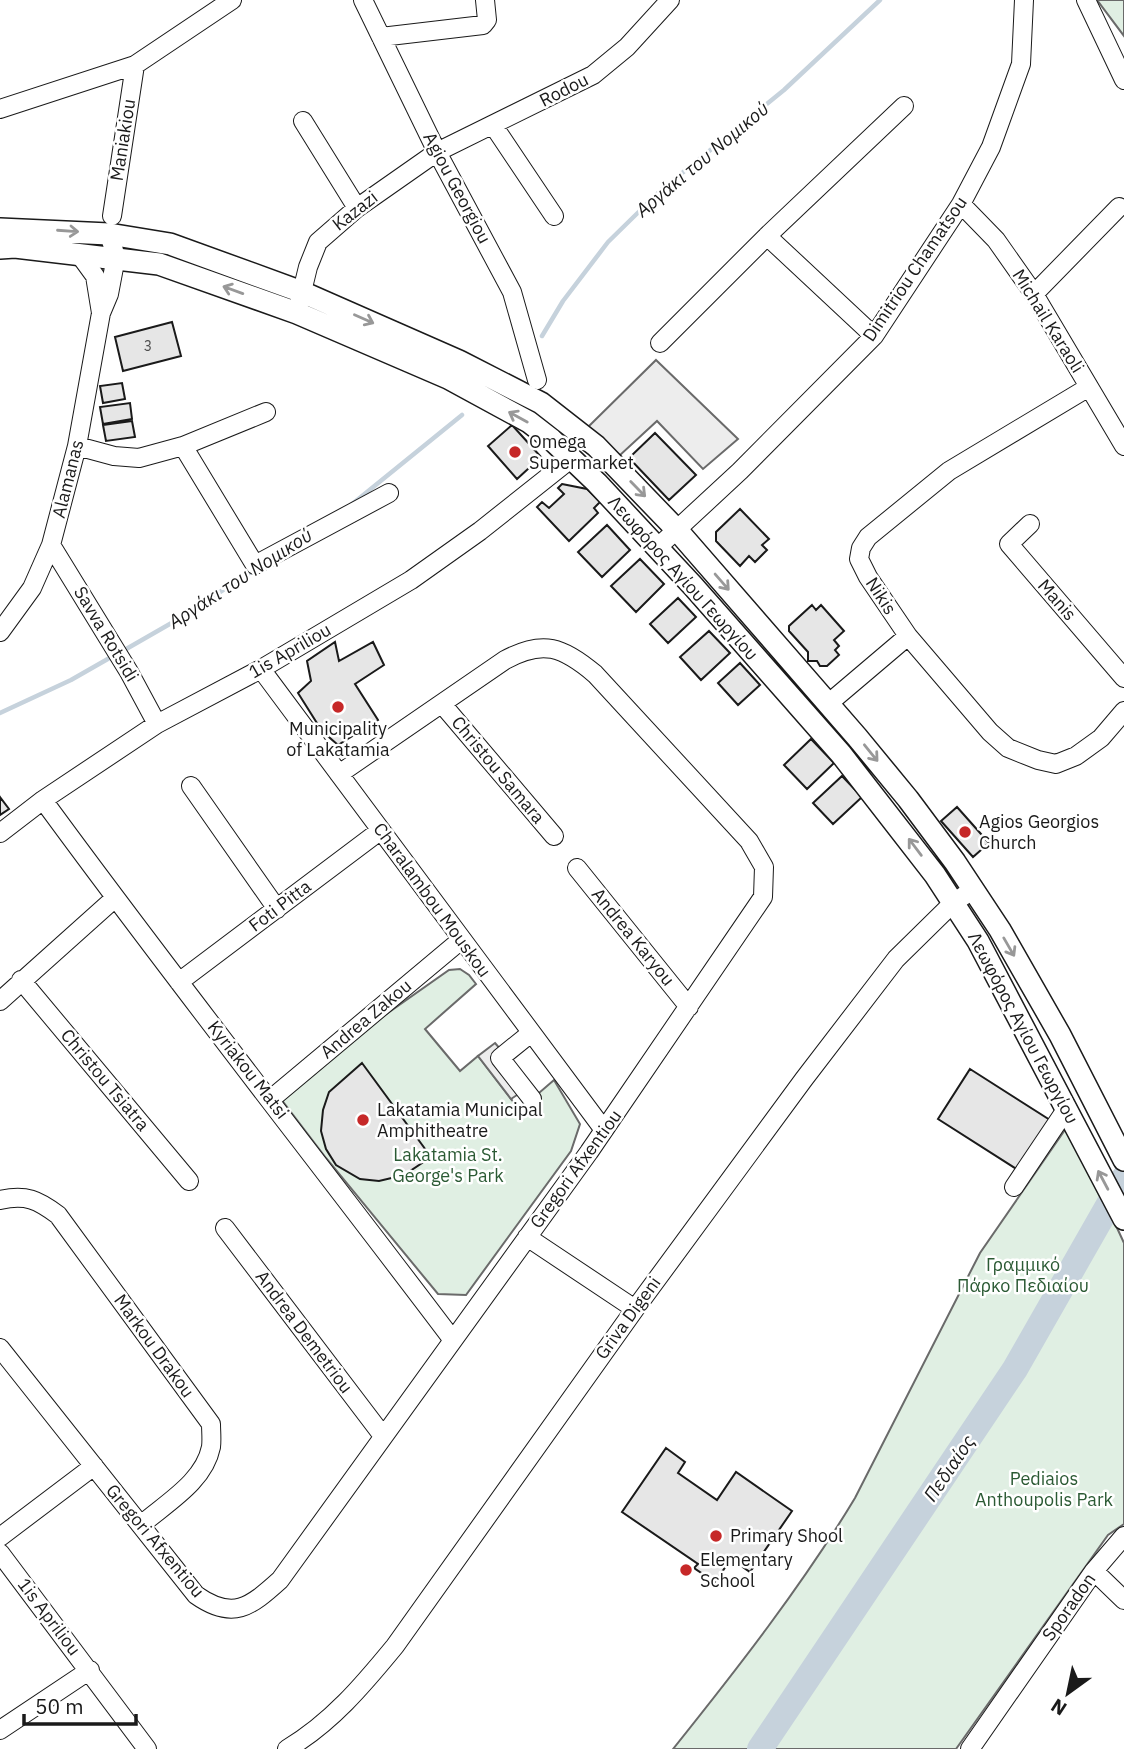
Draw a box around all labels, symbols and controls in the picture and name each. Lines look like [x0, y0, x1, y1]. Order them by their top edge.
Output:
street label: Rodou [535, 67, 592, 112]
water label: Αργάκι του Νομικού [630, 96, 774, 223]
street label: Maniakiou [105, 97, 140, 183]
street label: Agiou Georgiou [418, 128, 496, 247]
street label: Kazazi [327, 186, 382, 236]
street label: Dimitriou Chamatsou [857, 192, 972, 346]
one-way arrow [56, 225, 79, 238]
street label: Michail Karaoli [1007, 265, 1089, 377]
one-way arrow [222, 283, 244, 295]
one-way arrow [353, 313, 374, 326]
house number: 3 [144, 337, 152, 355]
one-way arrow [509, 410, 529, 424]
place label: Omega Supermarket [529, 430, 634, 474]
street label: Alamanas [47, 437, 88, 520]
marker: Omega Supermarket [507, 444, 523, 460]
one-way arrow [629, 480, 646, 497]
street label: Λεωφόρος Αγίου Γεωργίου [603, 490, 764, 665]
water label: Αργάκι του Νομικού [163, 522, 317, 634]
one-way arrow [714, 572, 730, 590]
street label: Nikis [861, 573, 902, 619]
street label: Manis [1033, 574, 1082, 625]
street label: Savva Rotsidi [69, 582, 144, 686]
street label: 1is Apriliou [245, 618, 335, 683]
marker: Municipality of Lakatamia [330, 699, 346, 715]
street label: Christou Samara [447, 711, 550, 828]
place label: Municipality of Lakatamia [286, 717, 390, 761]
one-way arrow [863, 744, 879, 762]
place label: Agios Georgios Church [979, 810, 1099, 854]
street label: Charalambou Mouskou [369, 818, 496, 982]
marker: Agios Georgios Church [957, 824, 973, 840]
one-way arrow [907, 838, 922, 857]
street label: Foti Pitta [244, 874, 316, 937]
street label: Andrea Karyou [587, 883, 680, 990]
street label: Λεωφόρος Αγίου Γεωργίου [963, 928, 1084, 1128]
one-way arrow [1003, 937, 1017, 957]
street label: Andrea Zakou [315, 974, 416, 1063]
street label: Kyriakou Matsi [203, 1016, 294, 1123]
street label: Christou Tsiatra [56, 1024, 155, 1136]
place label: Lakatamia Municipal Amphitheatre [377, 1098, 543, 1142]
street label: Gregori Afxentiou [525, 1105, 626, 1233]
marker: Lakatamia Municipal Amphitheatre [355, 1112, 371, 1128]
park label: Lakatamia St. George's Park [392, 1143, 504, 1187]
one-way arrow [1096, 1170, 1110, 1191]
park label: Γραμμικό Πάρκο Πεδιαίου [957, 1253, 1089, 1297]
street label: Andrea Demetriou [251, 1266, 358, 1398]
street label: Griva Digeni [590, 1272, 665, 1364]
street label: Markou Drakou [109, 1289, 200, 1402]
water label: Πεδιαίος [918, 1430, 980, 1506]
park label: Pediaios Anthoupolis Park [975, 1467, 1113, 1511]
street label: Gregori Afxentiou [101, 1479, 210, 1602]
place label: Primary Shool [730, 1524, 843, 1547]
marker: Primary Shool [708, 1528, 724, 1544]
place label: Elementary School [700, 1548, 793, 1592]
marker: Elementary School [678, 1562, 694, 1578]
street label: Sporadon [1037, 1568, 1100, 1645]
street label: 1is Apriliou [13, 1573, 86, 1660]
north arrow [1033, 1658, 1103, 1728]
scale bar [24, 1682, 136, 1726]
text: 50 m [35, 1692, 84, 1720]
text: N [1046, 1693, 1071, 1721]

